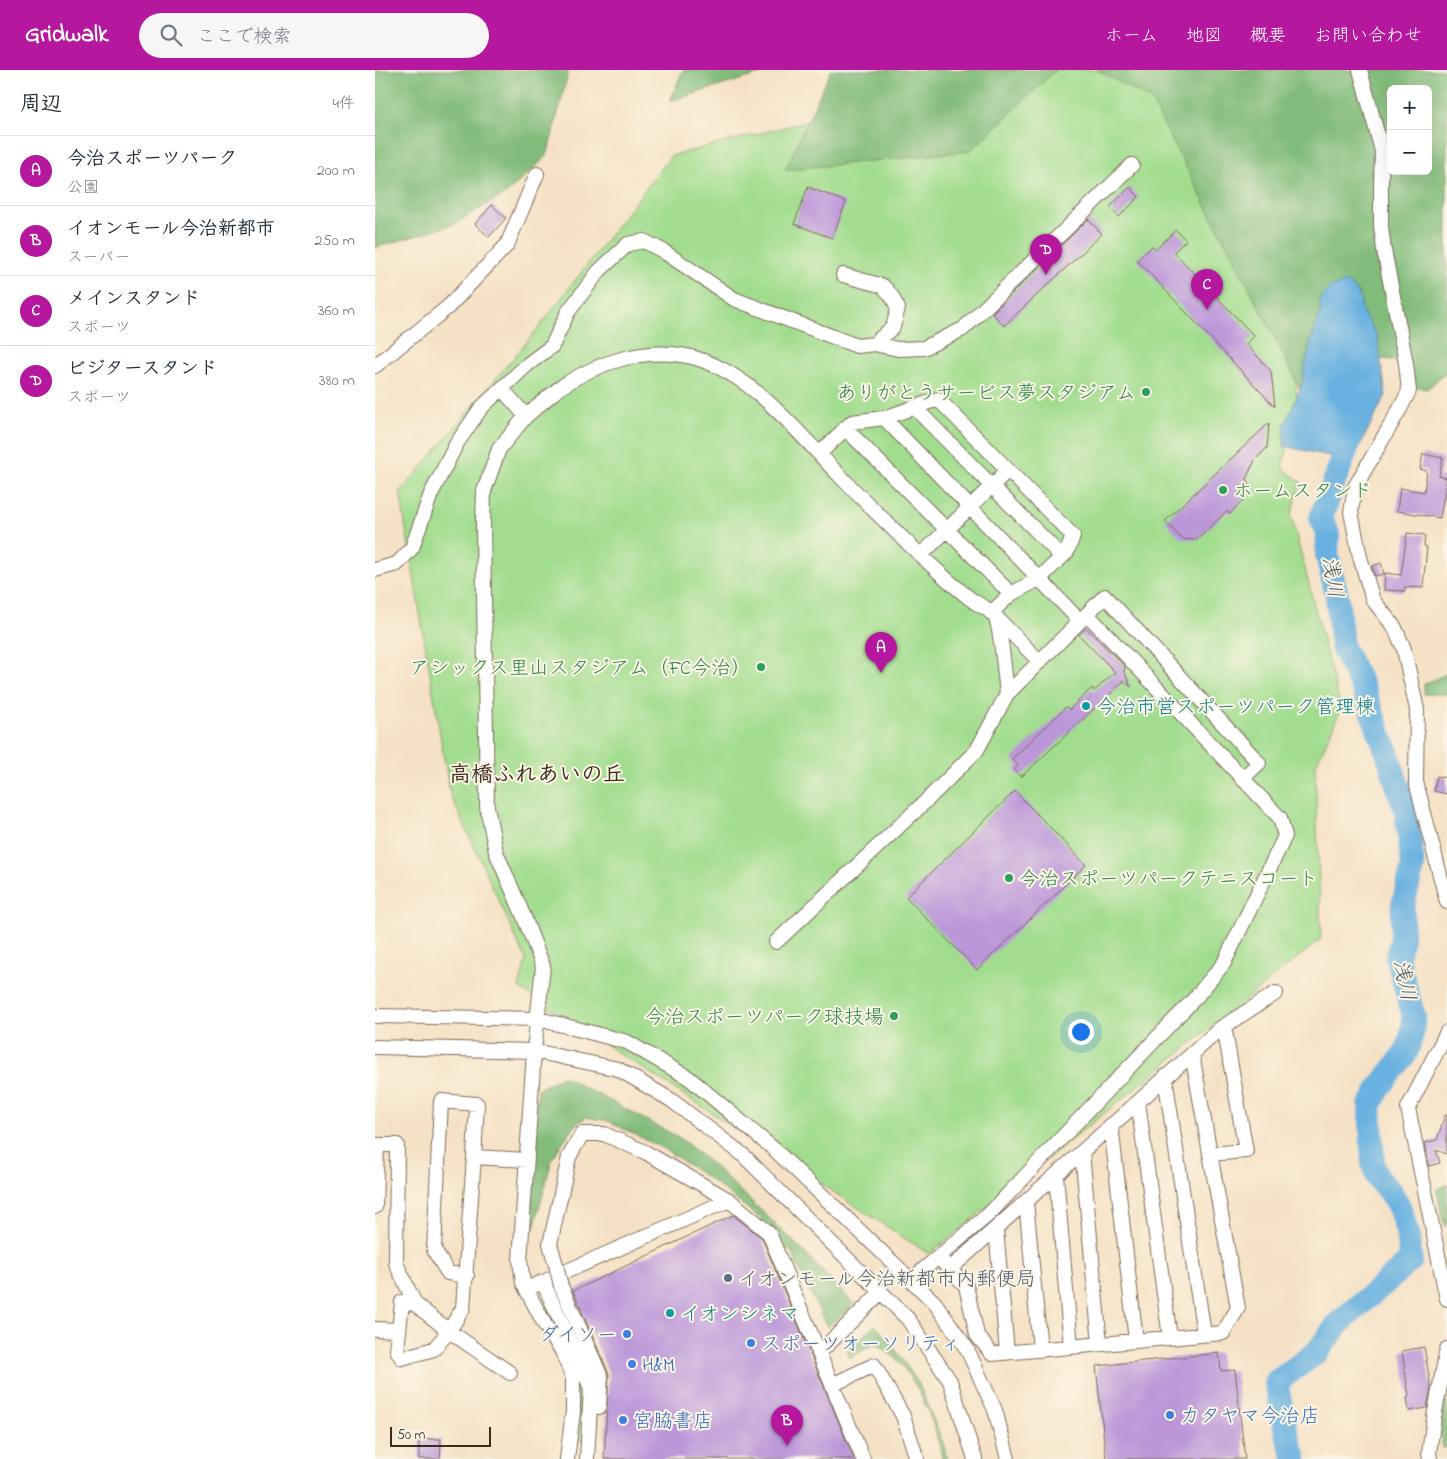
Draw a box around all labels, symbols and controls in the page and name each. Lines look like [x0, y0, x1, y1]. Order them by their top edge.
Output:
search box [139, 13, 489, 58]
text: Gridwalk [25, 18, 109, 53]
icon: search [157, 21, 185, 49]
text: ここで検索 [197, 24, 292, 51]
text: ホーム [1105, 24, 1158, 50]
text: 地図 [1186, 24, 1222, 50]
text: 概要 [1250, 24, 1286, 50]
text: お問い合わせ [1314, 24, 1422, 50]
map controls [1387, 85, 1432, 175]
button: + [1387, 85, 1432, 130]
text: 周辺 [20, 90, 62, 120]
text: 4件 [332, 92, 355, 116]
button: − [1387, 130, 1432, 175]
text: 今治スポーツパーク [67, 146, 237, 173]
text: A [31, 159, 41, 183]
text: 200 m [317, 159, 355, 183]
text: 公園 [67, 176, 99, 200]
text: イオンモール今治新都市 [67, 216, 275, 243]
text: B [31, 229, 41, 253]
text: 250 m [315, 229, 355, 253]
pin: D [1030, 234, 1062, 275]
text: スーパー [67, 246, 130, 270]
pin: C [1191, 269, 1223, 310]
text: メインスタンド [67, 286, 200, 313]
text: C [32, 299, 40, 323]
text: 360 m [318, 299, 355, 323]
text: スポーツ [67, 316, 131, 340]
text: ビジタースタンド [67, 356, 218, 383]
text: D [30, 369, 42, 393]
text: 380 m [319, 369, 355, 393]
place label: ありがとうサービス夢スタジアム [836, 380, 1136, 409]
text: スポーツ [67, 386, 131, 410]
marker: ありがとうサービス夢スタジアム [1140, 386, 1152, 398]
place label: ホームスタンド [1233, 478, 1373, 507]
marker: ホームスタンド [1217, 484, 1229, 496]
water label: 浅川 [1313, 554, 1349, 601]
pin: A [865, 632, 897, 673]
place label: アシックス里山スタジアム（FC今治） [409, 655, 751, 684]
marker: アシックス里山スタジアム（FC今治） [755, 661, 767, 673]
place label: 今治市営スポーツパーク管理棟 [1096, 694, 1375, 723]
marker: 今治市営スポーツパーク管理棟 [1080, 700, 1092, 712]
district label: 高橋ふれあいの丘 [449, 760, 625, 792]
place label: 今治スポーツパークテニスコート [1019, 866, 1319, 895]
marker: 今治スポーツパークテニスコート [1003, 872, 1015, 884]
water label: 浅川 [1384, 957, 1422, 1004]
place label: 今治スポーツパーク球技場 [645, 1004, 884, 1033]
marker: 今治スポーツパーク球技場 [888, 1010, 900, 1022]
your location [1068, 1019, 1094, 1045]
place label: イオンモール今治新都市内郵便局 [738, 1266, 1036, 1295]
marker: イオンモール今治新都市内郵便局 [722, 1272, 734, 1284]
place label: イオンシネマ [680, 1301, 799, 1330]
marker: イオンシネマ [664, 1307, 676, 1319]
place label: ダイソー [539, 1322, 617, 1351]
marker: ダイソー [621, 1328, 633, 1340]
place label: スポーツオーソリティ [761, 1331, 961, 1360]
marker: スポーツオーソリティ [745, 1337, 757, 1349]
place label: H&M [642, 1352, 675, 1381]
marker: H&M [626, 1358, 638, 1370]
place label: カタヤマ今治店 [1180, 1403, 1320, 1432]
pin: B [771, 1405, 803, 1446]
place label: 宮脇書店 [633, 1408, 713, 1437]
marker: カタヤマ今治店 [1164, 1409, 1176, 1421]
marker: 宮脇書店 [617, 1414, 629, 1426]
scale bar [390, 1424, 491, 1447]
text: 50 m [397, 1425, 425, 1446]

